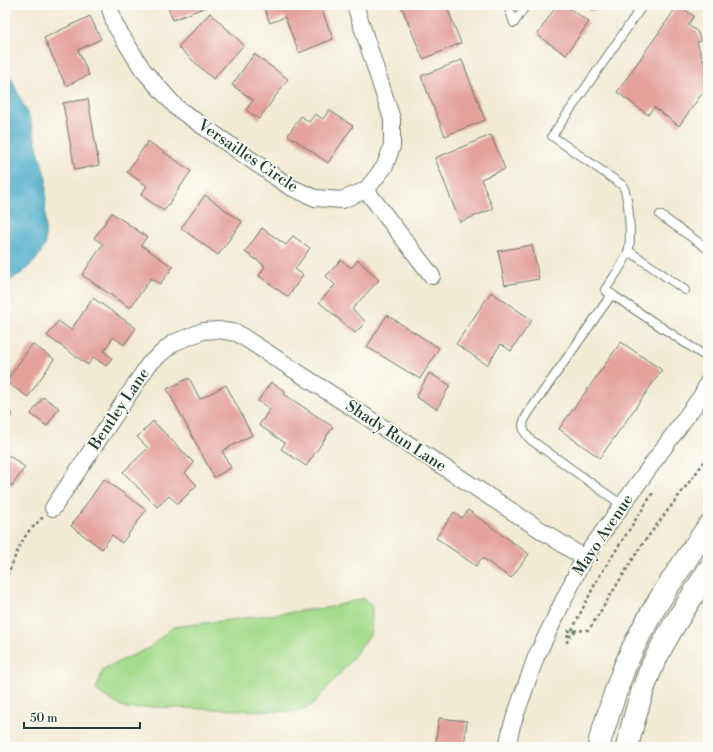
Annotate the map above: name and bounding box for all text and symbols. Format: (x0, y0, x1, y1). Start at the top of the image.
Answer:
street label: Versailles Circle (193, 114, 302, 197)
street label: Bentley Lane (84, 364, 154, 455)
street label: Shady Run Lane (342, 396, 450, 476)
street label: Mayo Avenue (568, 490, 638, 580)
scale bar (24, 704, 140, 730)
text: 50 m (30, 711, 58, 726)

